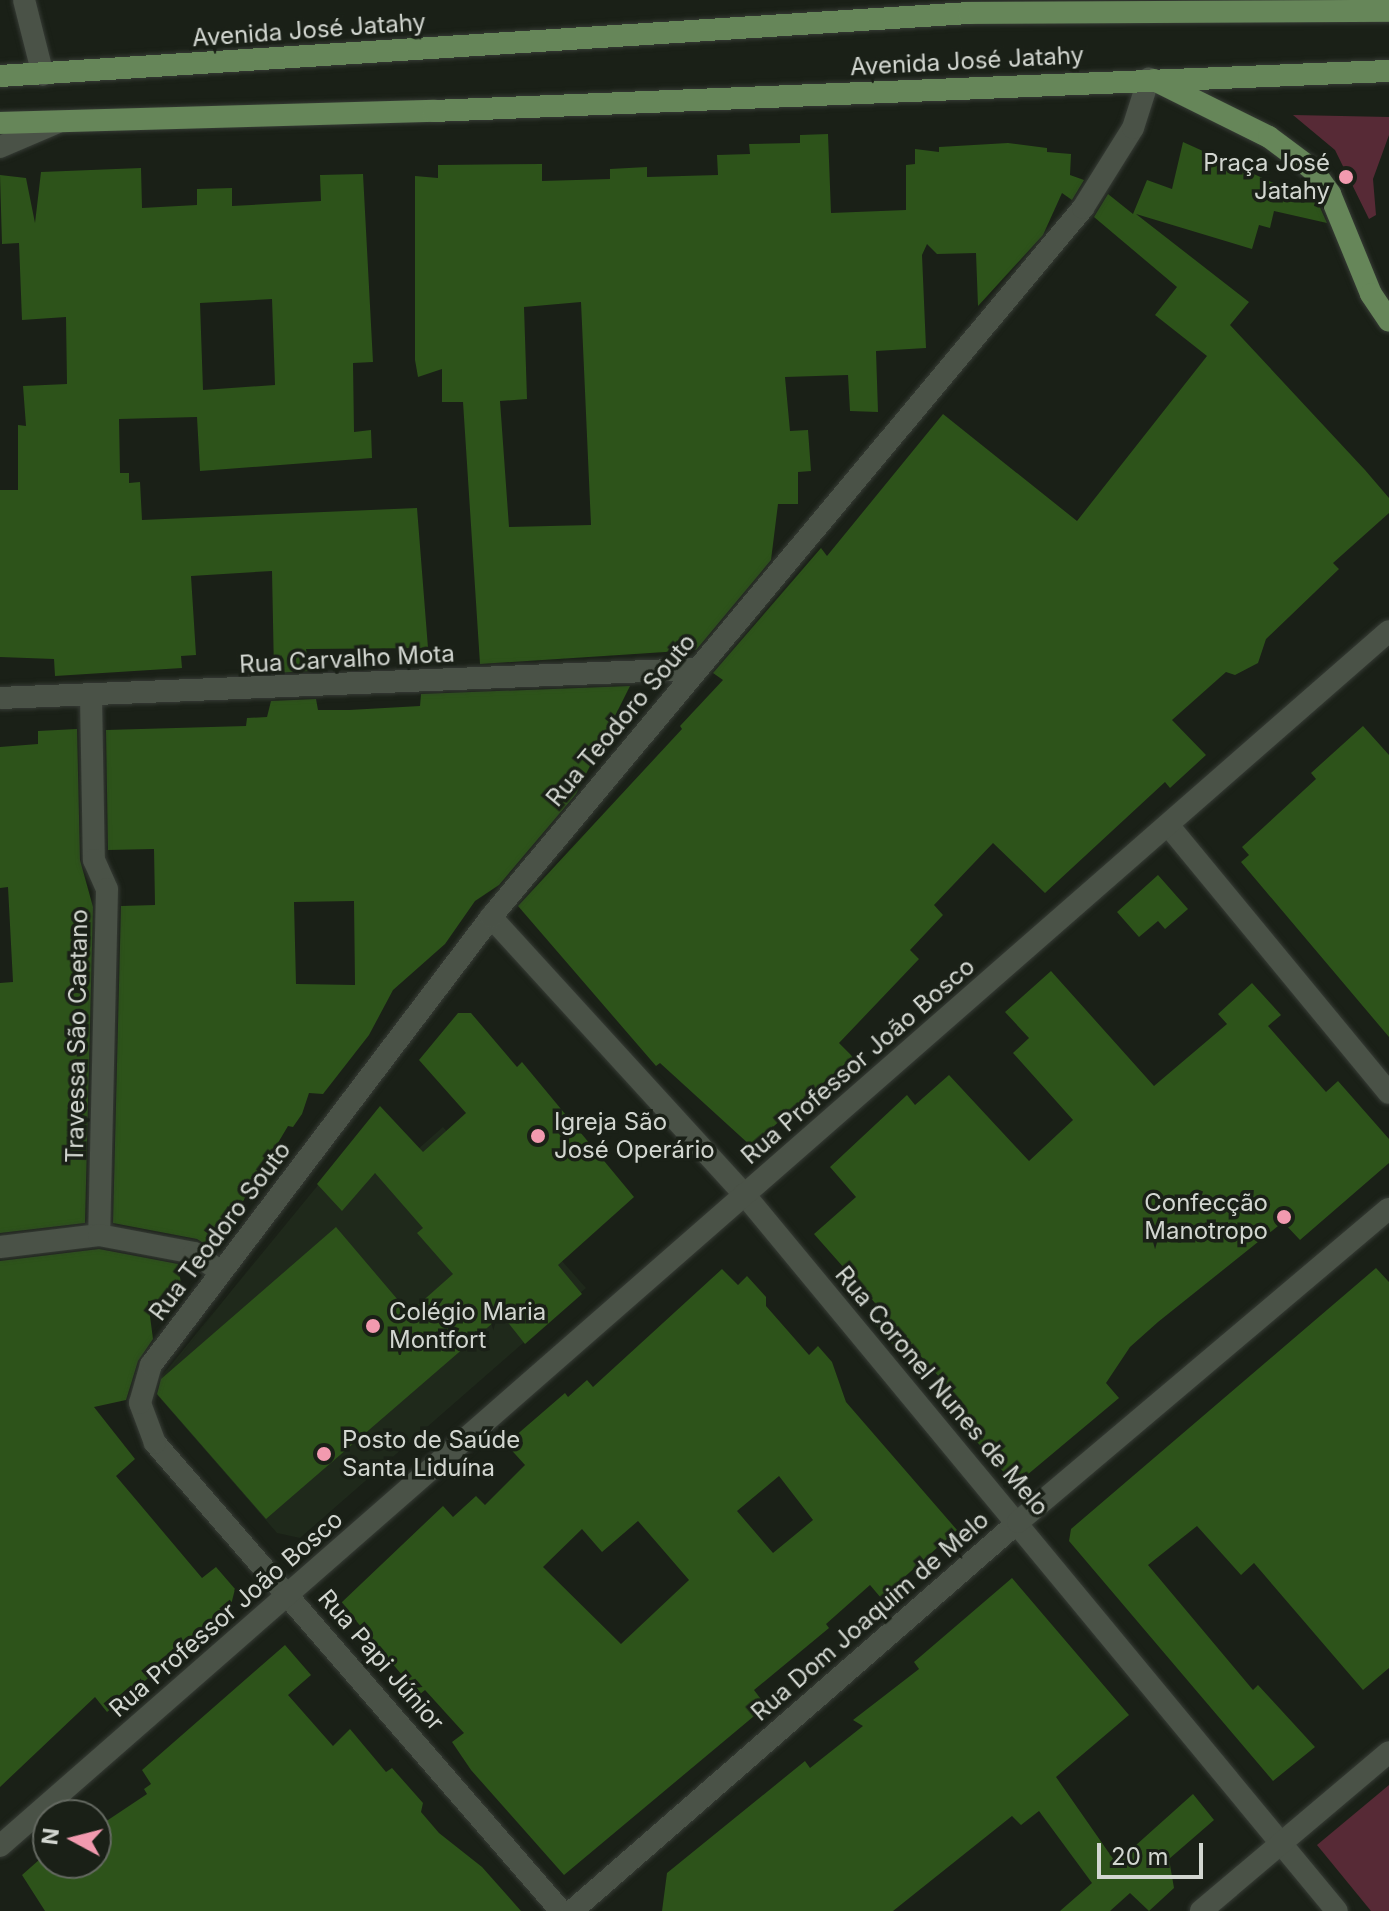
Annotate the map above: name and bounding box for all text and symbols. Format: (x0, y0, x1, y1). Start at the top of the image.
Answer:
street label: Avenida José Jatahy (191, 7, 427, 53)
street label: Avenida José Jatahy (849, 40, 1085, 82)
place label: Praça José Jatahy (1203, 149, 1330, 205)
marker: Praça José Jatahy (1337, 168, 1355, 186)
street label: Rua Teodoro Souto (540, 628, 702, 812)
street label: Rua Carvalho Mota (238, 639, 456, 679)
street label: Travessa São Caetano (60, 909, 94, 1163)
street label: Rua Professor João Bosco (735, 952, 981, 1170)
place label: Igreja São José Operário (554, 1108, 715, 1164)
marker: Igreja São José Operário (529, 1127, 547, 1145)
street label: Rua Teodoro Souto (143, 1136, 297, 1326)
place label: Confecção Manotropo (1144, 1189, 1268, 1245)
marker: Confecção Manotropo (1275, 1208, 1293, 1226)
street label: Rua Coronel Nunes de Melo (829, 1260, 1055, 1522)
place label: Colégio Maria Montfort (389, 1298, 546, 1354)
marker: Colégio Maria Montfort (364, 1317, 382, 1335)
place label: Posto de Saúde Santa Liduína (342, 1426, 520, 1482)
marker: Posto de Saúde Santa Liduína (313, 1443, 335, 1465)
street label: Rua Professor João Bosco (103, 1505, 349, 1723)
street label: Rua Dom Joaquim de Melo (745, 1505, 995, 1727)
street label: Rua Papi Júnior (312, 1584, 450, 1736)
north arrow (32, 1799, 112, 1879)
text: N (36, 1826, 64, 1846)
scale bar (1101, 1827, 1207, 1877)
text: 20 m (1111, 1842, 1169, 1871)

